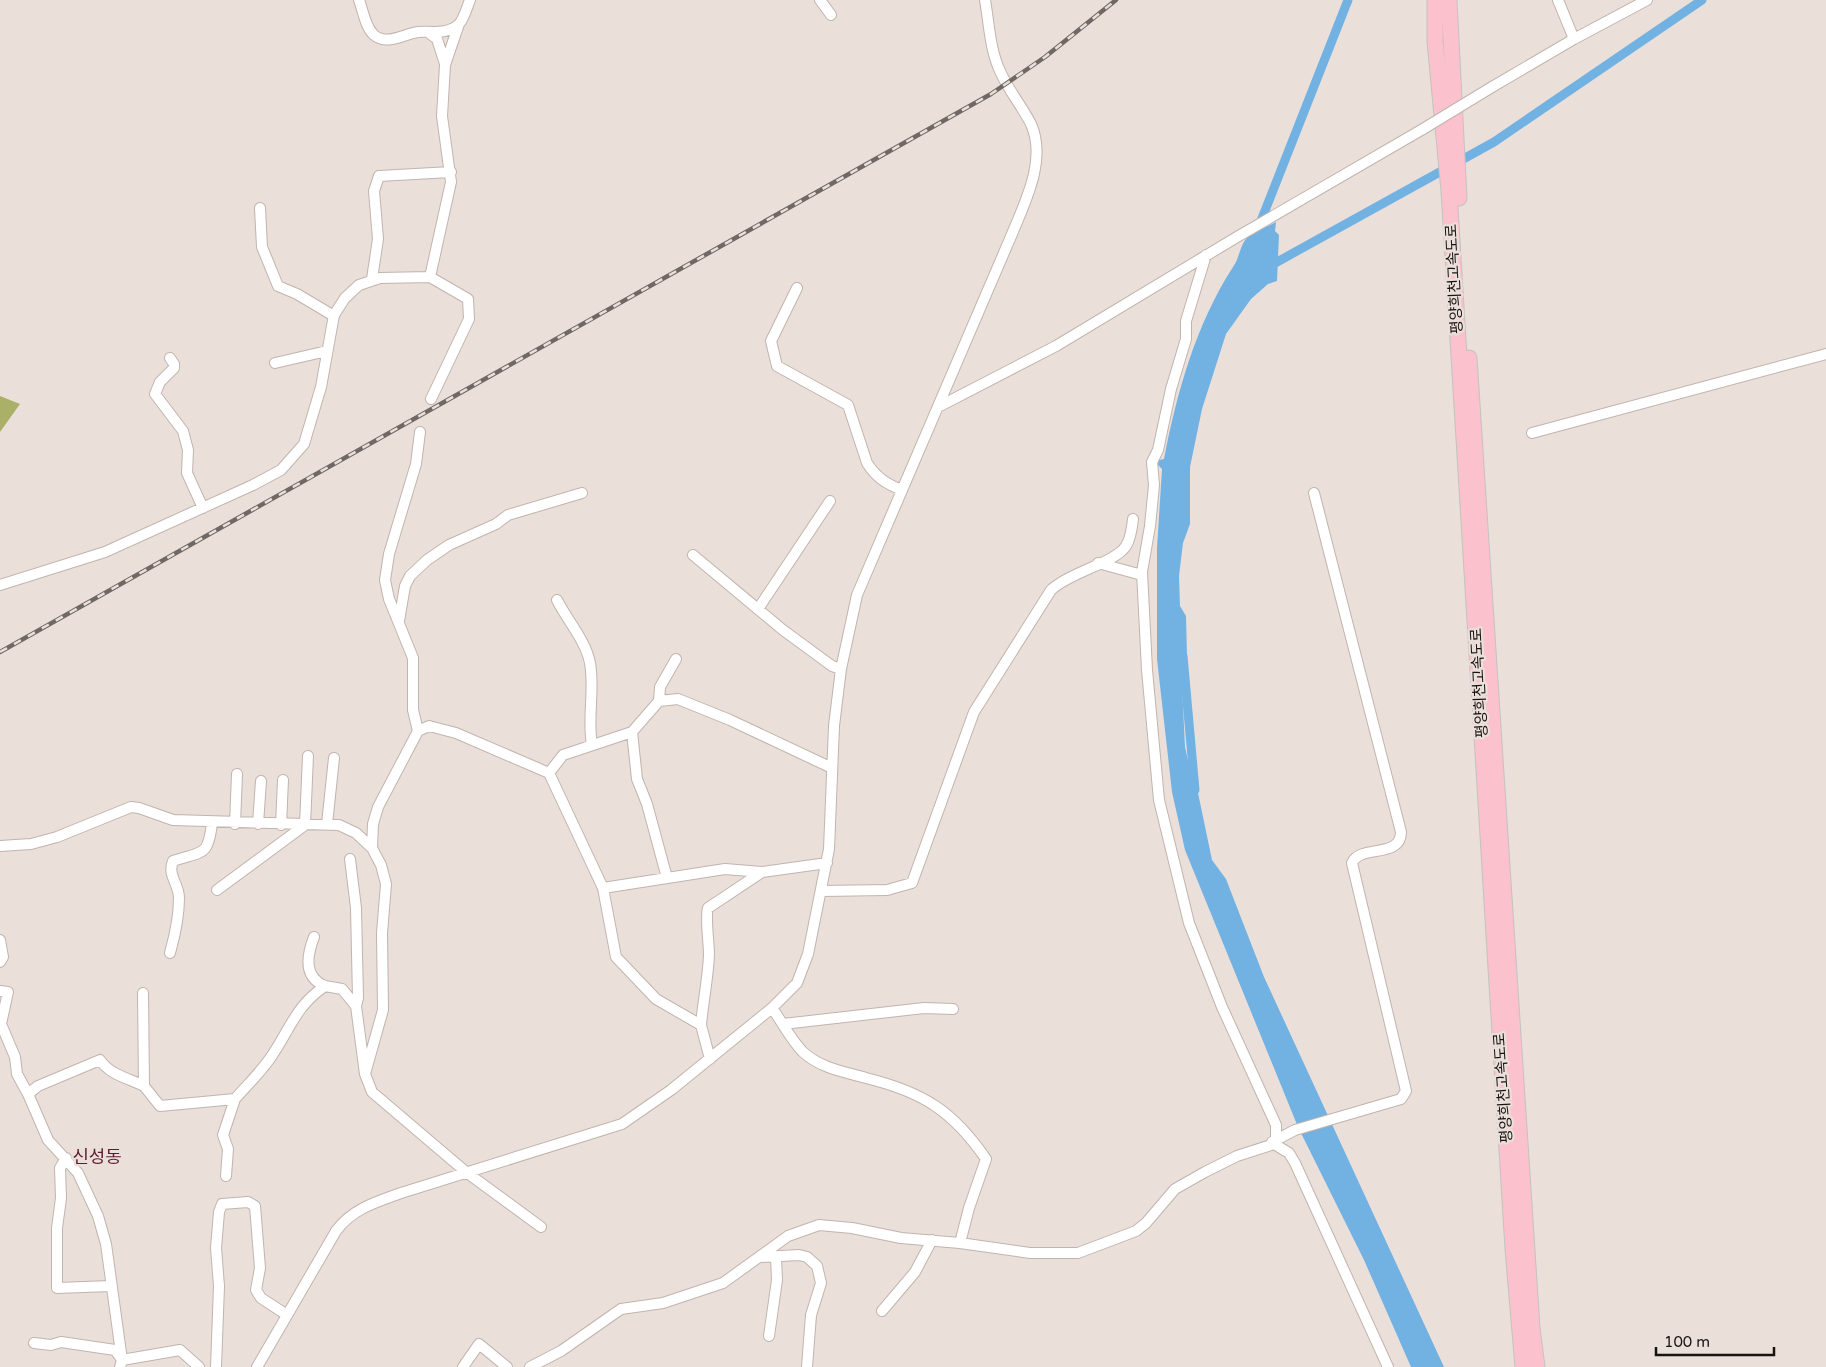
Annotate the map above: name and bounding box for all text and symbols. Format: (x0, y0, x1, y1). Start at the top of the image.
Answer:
street label: 평양희천고속도로 (1442, 223, 1466, 335)
street label: 평양희천고속도로 (1467, 627, 1491, 739)
street label: 평양희천고속도로 (1490, 1032, 1516, 1144)
district label: 신성동 (72, 1146, 122, 1168)
scale bar (1656, 1324, 1774, 1356)
text: 100 m (1664, 1333, 1710, 1351)

